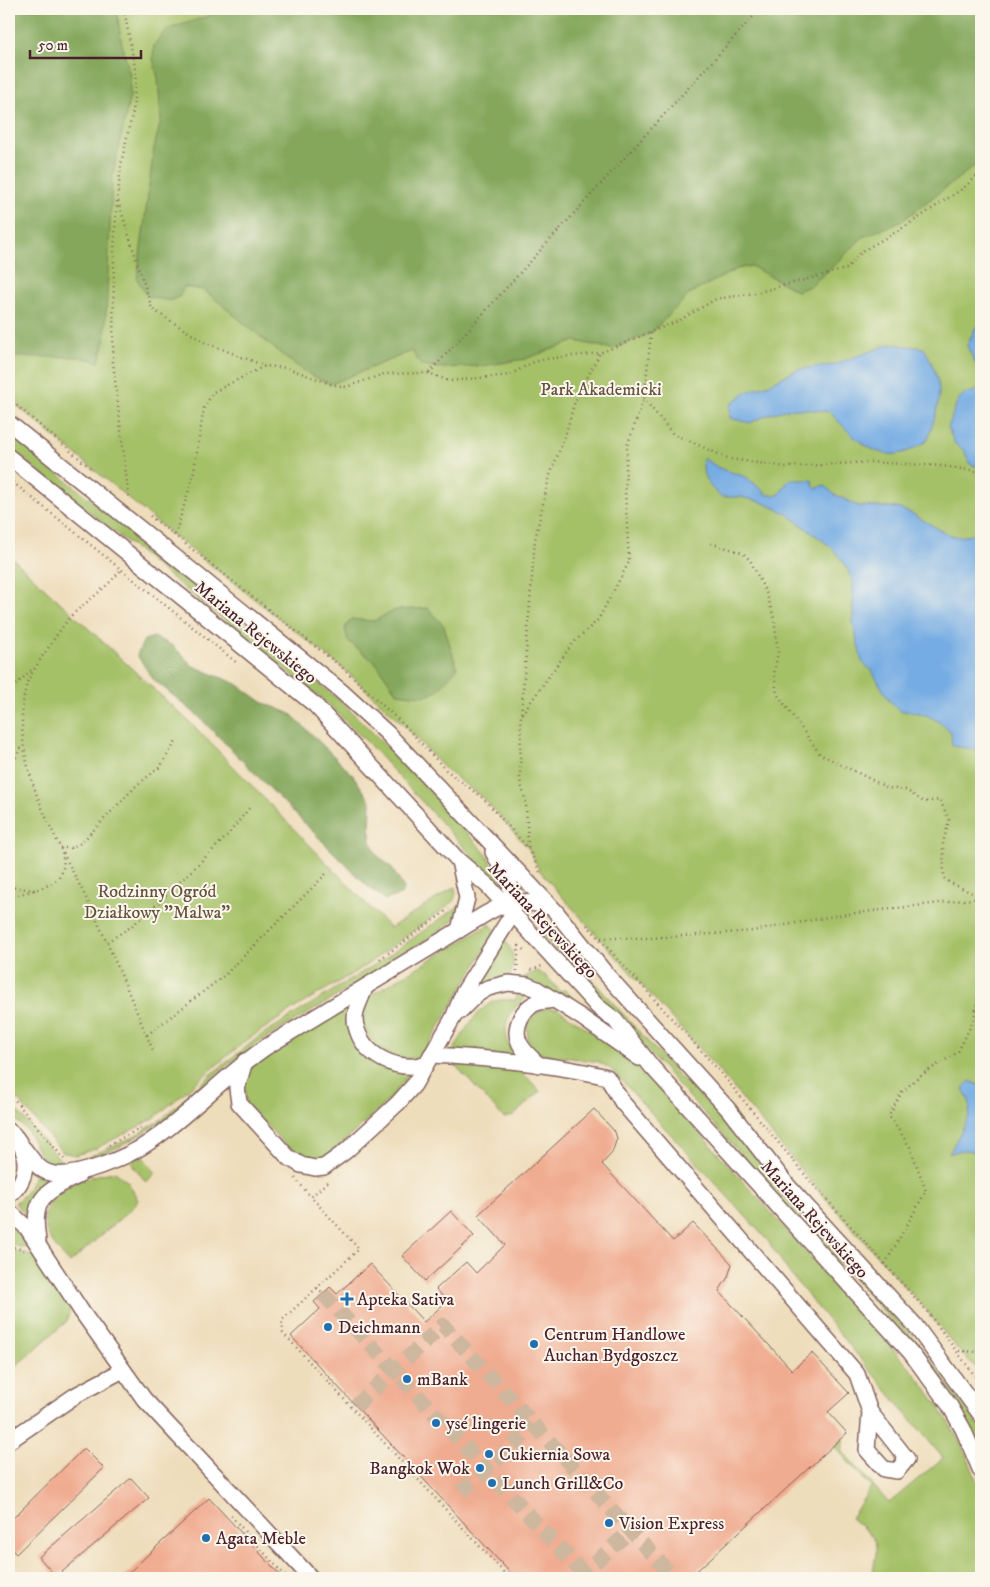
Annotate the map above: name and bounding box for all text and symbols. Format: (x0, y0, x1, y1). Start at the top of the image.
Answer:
scale bar (30, 28, 141, 60)
text: 50 m (38, 36, 68, 55)
park label: Park Akademicki (540, 379, 662, 401)
street label: Mariana Rejewskiego (190, 577, 321, 689)
street label: Mariana Rejewskiego (483, 858, 602, 984)
park label: Rodzinny Ogród Działkowy "Malwa" (84, 881, 230, 924)
street label: Mariana Rejewskiego (756, 1156, 873, 1283)
place label: Apteka Sativa (357, 1289, 455, 1311)
marker: Apteka Sativa (341, 1293, 353, 1305)
place label: Deichmann (338, 1317, 421, 1339)
marker: Deichmann (322, 1321, 334, 1333)
place label: Centrum Handlowe Auchan Bydgoszcz (544, 1324, 685, 1367)
marker: Centrum Handlowe Auchan Bydgoszcz (528, 1338, 540, 1350)
place label: mBank (417, 1369, 468, 1391)
marker: mBank (401, 1373, 413, 1385)
place label: ysé lingerie (446, 1413, 526, 1435)
marker: ysé lingerie (430, 1417, 442, 1429)
place label: Cukiernia Sowa (499, 1444, 611, 1466)
marker: Cukiernia Sowa (483, 1448, 495, 1460)
place label: Bangkok Wok (369, 1458, 470, 1480)
marker: Bangkok Wok (474, 1462, 486, 1474)
place label: Lunch Grill&Co (502, 1473, 624, 1495)
marker: Lunch Grill&Co (486, 1477, 498, 1489)
place label: Vision Express (618, 1513, 724, 1535)
marker: Vision Express (603, 1517, 615, 1529)
place label: Agata Meble (216, 1528, 306, 1550)
marker: Agata Meble (200, 1532, 212, 1544)

